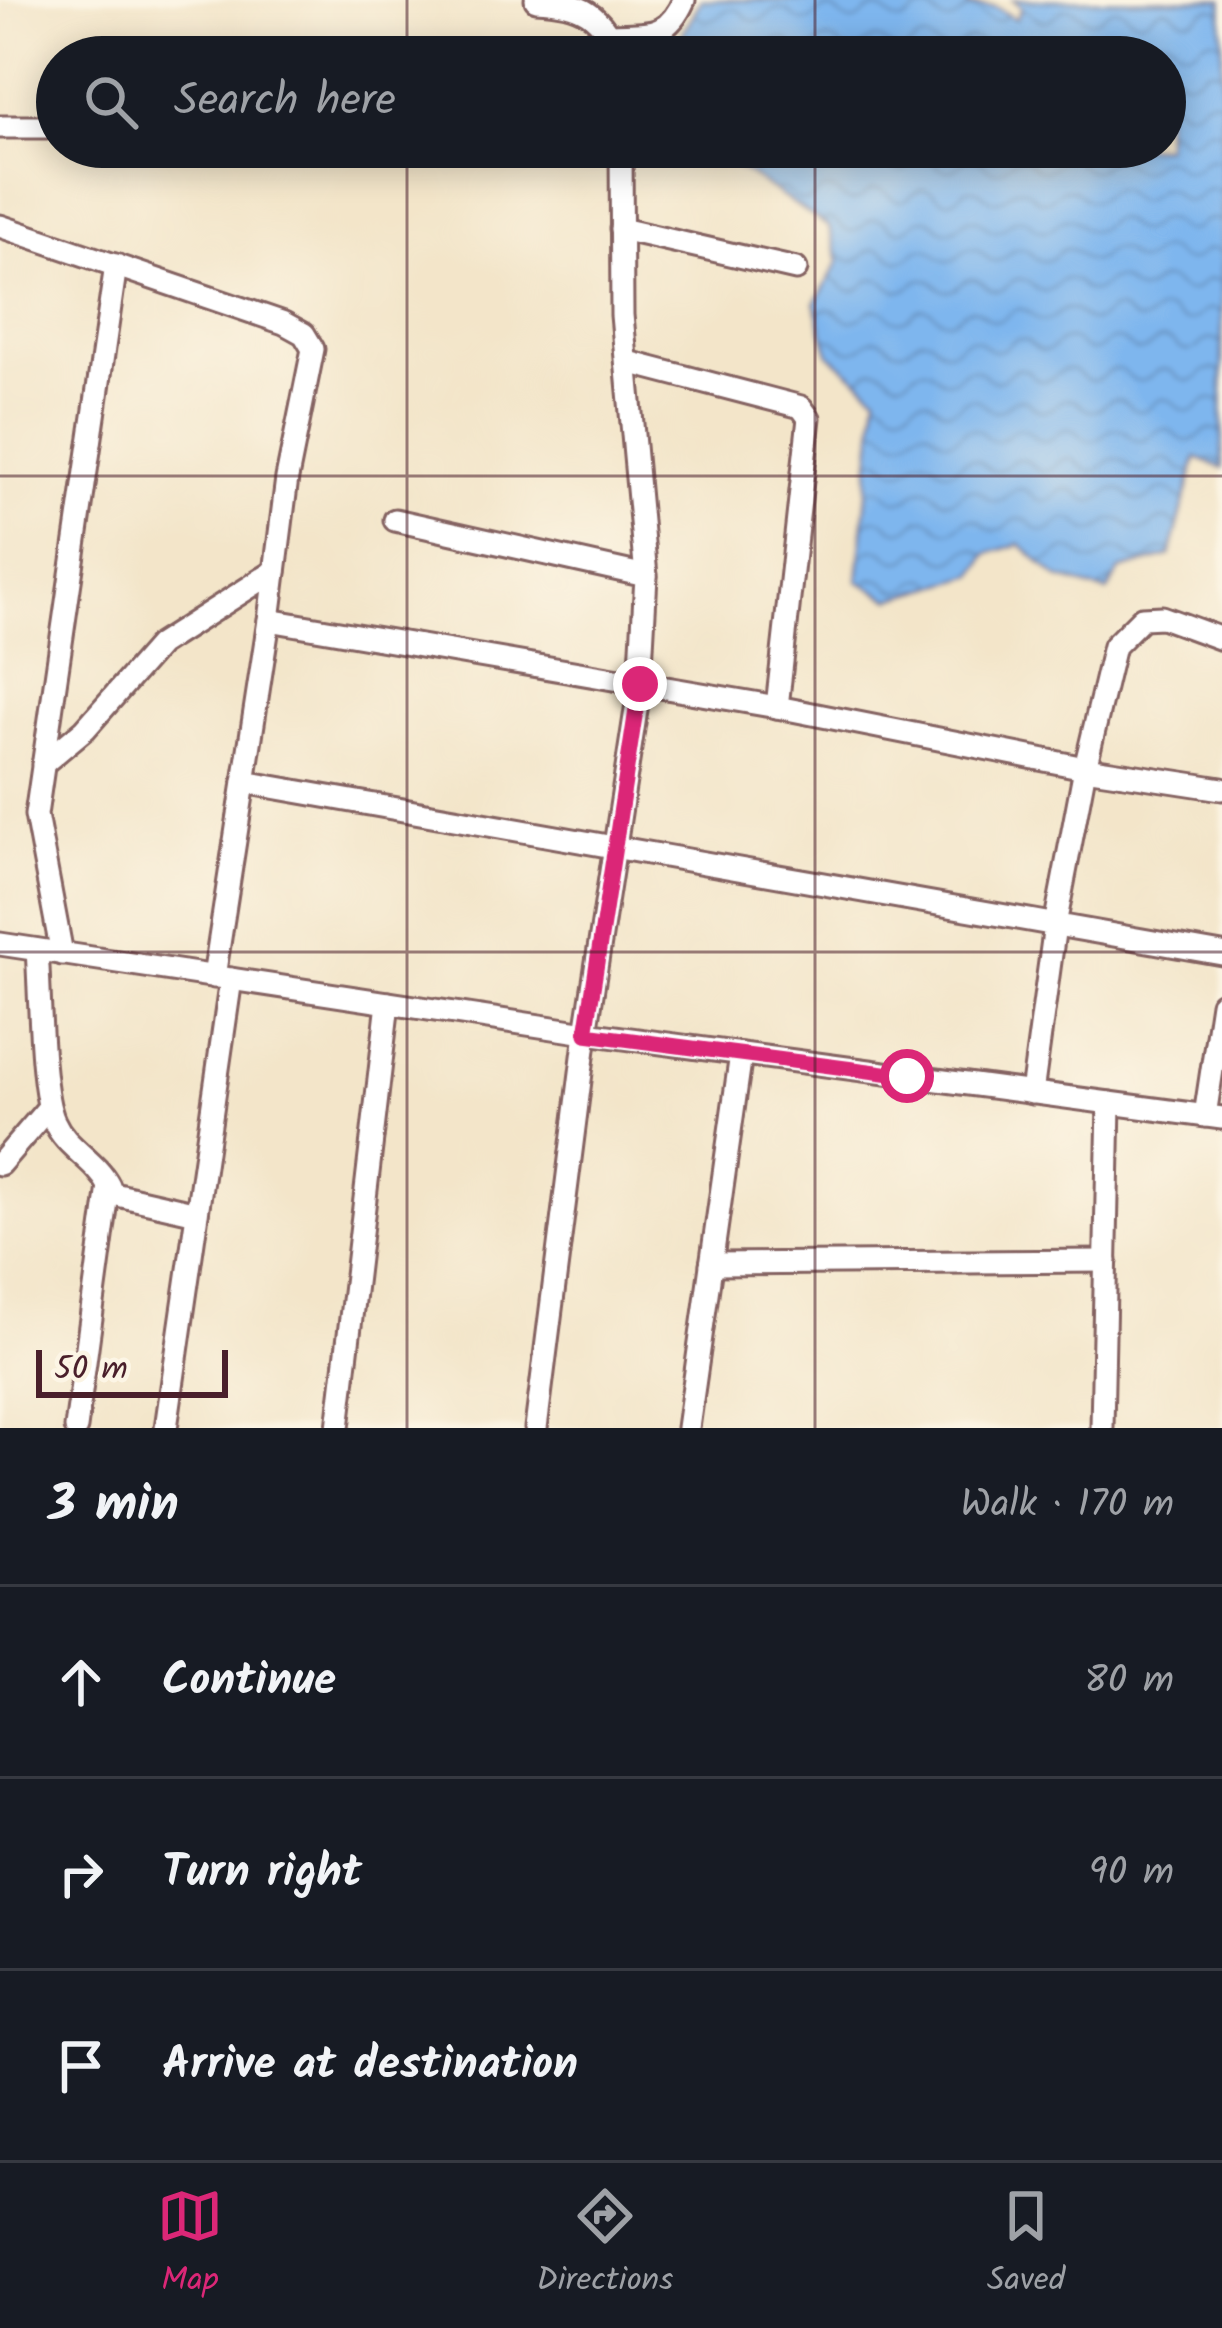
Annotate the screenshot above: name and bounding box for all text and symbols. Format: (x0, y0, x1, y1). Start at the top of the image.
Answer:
search box (36, 36, 1186, 168)
text: Search here (174, 66, 396, 138)
icon: search (78, 69, 144, 135)
route end (613, 657, 667, 711)
route start (880, 1049, 934, 1103)
scale bar (36, 1344, 228, 1397)
text: 50 m (54, 1344, 128, 1397)
text: 3 min (48, 1466, 179, 1547)
text: Walk · 170 m (960, 1475, 1174, 1537)
text: Continue (162, 1646, 336, 1718)
icon: ahead (48, 1649, 114, 1715)
text: 80 m (1084, 1651, 1174, 1713)
text: Turn right (162, 1838, 362, 1910)
icon: right (48, 1841, 114, 1907)
text: 90 m (1089, 1843, 1174, 1905)
text: Arrive at destination (162, 2030, 578, 2102)
icon: arrive (48, 2033, 114, 2099)
tab: Map (157, 2183, 223, 2308)
tab: Directions (536, 2183, 673, 2308)
tab: Saved (987, 2183, 1065, 2308)

